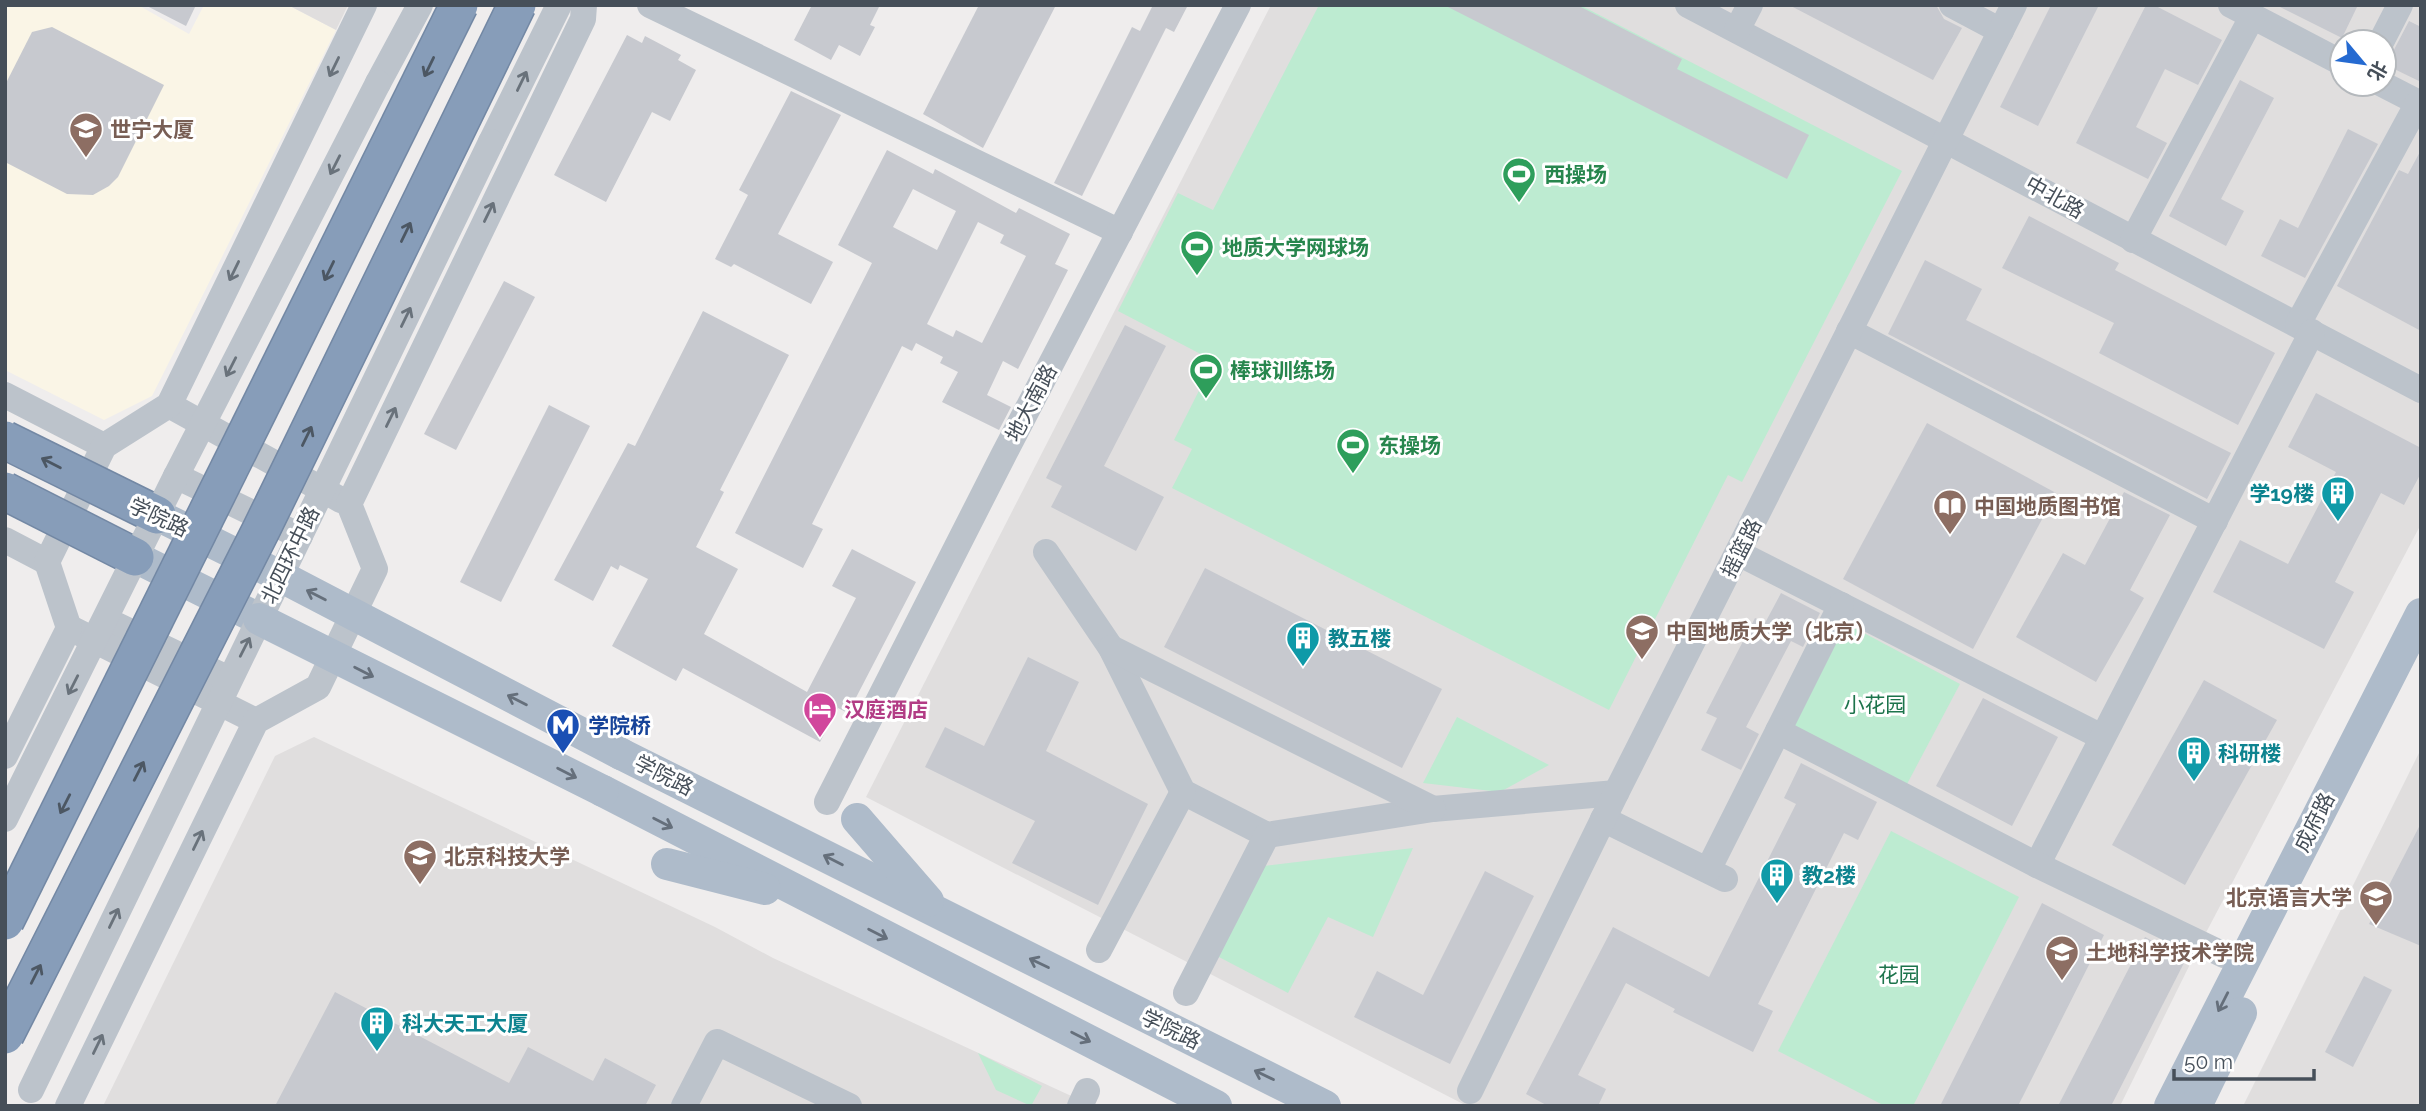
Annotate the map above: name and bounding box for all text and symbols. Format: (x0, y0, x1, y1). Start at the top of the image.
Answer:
north arrow (2328, 28, 2398, 98)
one-way arrow (327, 56, 340, 77)
one-way arrow (422, 56, 435, 77)
text: 北 (2364, 58, 2392, 85)
one-way arrow (515, 71, 529, 92)
school or university icon: 世宁大厦 (67, 110, 105, 159)
place label: 世宁大厦 (110, 117, 194, 142)
one-way arrow (328, 154, 342, 175)
sports icon: 西操场 (1500, 155, 1538, 204)
place label: 西操场 (1544, 162, 1607, 187)
street label: 中北路 (2021, 171, 2089, 223)
one-way arrow (484, 202, 497, 223)
one-way arrow (400, 222, 414, 243)
sports icon: 地质大学网球场 (1178, 228, 1216, 277)
place label: 地质大学网球场 (1222, 235, 1369, 260)
one-way arrow (227, 260, 241, 281)
one-way arrow (322, 260, 335, 281)
one-way arrow (400, 307, 414, 328)
sports icon: 棒球训练场 (1187, 351, 1225, 400)
one-way arrow (224, 356, 238, 377)
place label: 棒球训练场 (1230, 358, 1335, 383)
street label: 地大南路 (1000, 360, 1062, 446)
one-way arrow (384, 407, 398, 428)
one-way arrow (300, 426, 314, 447)
sports icon: 东操场 (1334, 426, 1372, 475)
place label: 东操场 (1378, 433, 1441, 458)
one-way arrow (41, 456, 62, 470)
building icon: 学19楼 (2319, 474, 2357, 523)
place label: 学19楼 (2249, 481, 2314, 506)
library icon: 中国地质图书馆 (1931, 487, 1969, 536)
street label: 学院路 (125, 492, 193, 542)
place label: 中国地质图书馆 (1974, 494, 2121, 519)
street label: 北四环中路 (256, 502, 324, 608)
street label: 摇篮路 (1716, 514, 1766, 582)
one-way arrow (306, 587, 326, 601)
school or university icon: 中国地质大学（北京） (1623, 612, 1661, 661)
building icon: 教五楼 (1284, 619, 1322, 668)
place label: 中国地质大学（北京） (1666, 619, 1876, 644)
place label: 教五楼 (1328, 626, 1391, 651)
one-way arrow (239, 637, 252, 658)
one-way arrow (353, 665, 374, 679)
one-way arrow (65, 674, 79, 694)
hotel icon: 汉庭酒店 (801, 690, 839, 739)
one-way arrow (507, 692, 528, 706)
park label: 小花园 (1844, 692, 1907, 717)
place label: 汉庭酒店 (844, 697, 928, 722)
metro station icon: 学院桥 (544, 706, 582, 755)
place label: 学院桥 (588, 713, 651, 738)
building icon: 科研楼 (2175, 734, 2213, 783)
place label: 科研楼 (2218, 741, 2281, 766)
street label: 学院路 (630, 750, 698, 800)
one-way arrow (132, 761, 146, 782)
one-way arrow (557, 767, 577, 781)
street label: 成府路 (2289, 788, 2339, 856)
one-way arrow (57, 793, 71, 814)
one-way arrow (652, 816, 673, 830)
one-way arrow (192, 830, 205, 851)
school or university icon: 北京科技大学 (401, 837, 439, 886)
place label: 北京科技大学 (444, 844, 570, 869)
one-way arrow (823, 853, 844, 867)
building icon: 教2楼 (1758, 856, 1796, 905)
place label: 教2楼 (1802, 863, 1856, 888)
school or university icon: 北京语言大学 (2357, 878, 2395, 927)
place label: 北京语言大学 (2226, 885, 2352, 910)
one-way arrow (107, 908, 121, 929)
one-way arrow (868, 927, 888, 941)
school or university icon: 土地科学技术学院 (2043, 933, 2081, 982)
place label: 土地科学技术学院 (2086, 940, 2254, 965)
one-way arrow (1029, 956, 1050, 969)
park label: 花园 (1878, 962, 1920, 987)
one-way arrow (30, 964, 44, 985)
one-way arrow (2215, 991, 2229, 1012)
building icon: 科大天工大厦 (358, 1004, 396, 1053)
street label: 学院路 (1137, 1004, 1205, 1054)
place label: 科大天工大厦 (402, 1011, 528, 1036)
one-way arrow (1070, 1031, 1091, 1044)
one-way arrow (92, 1034, 106, 1055)
scale bar (2174, 1038, 2314, 1082)
text: 50 m (2184, 1049, 2233, 1074)
one-way arrow (1255, 1068, 1275, 1082)

